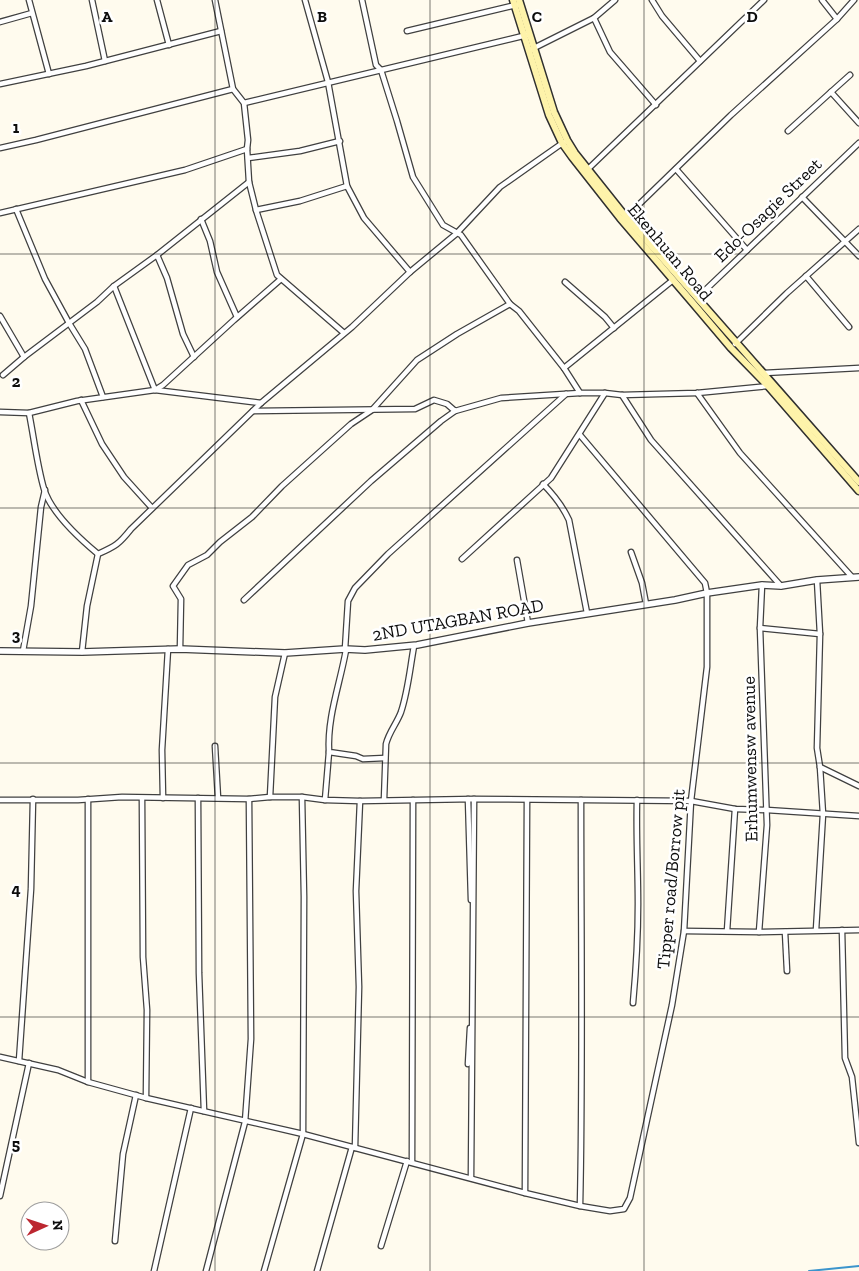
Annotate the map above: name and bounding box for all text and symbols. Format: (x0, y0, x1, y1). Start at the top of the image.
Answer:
text: A (102, 7, 113, 26)
text: B (317, 7, 327, 26)
text: C (532, 7, 542, 26)
text: D (746, 7, 758, 26)
text: 1 (13, 118, 20, 137)
street label: Edo-Osagie Street (710, 153, 826, 267)
street label: Ekenhuan Road (623, 199, 717, 305)
text: 2 (12, 372, 21, 391)
street label: 2ND UTAGBAN ROAD (371, 594, 545, 646)
text: 3 (12, 626, 21, 645)
street label: Erhumwensw avenue (738, 676, 762, 842)
street label: Tipper road/Borrow pit (652, 788, 690, 970)
text: 4 (11, 880, 21, 899)
text: 5 (12, 1135, 20, 1154)
north arrow (20, 1201, 70, 1251)
text: N (49, 1220, 66, 1231)

